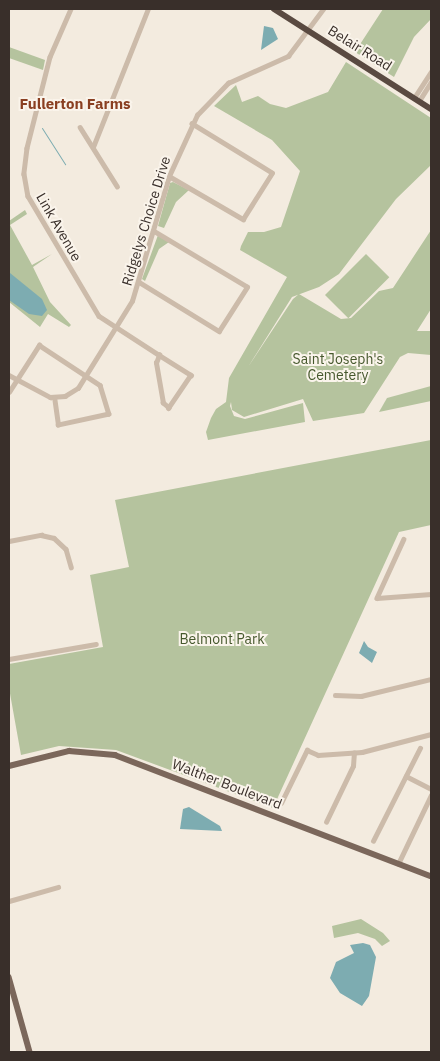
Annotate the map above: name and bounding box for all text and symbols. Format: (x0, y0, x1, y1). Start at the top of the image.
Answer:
street label: Belair Road (325, 22, 395, 74)
district label: Fullerton Farms (19, 95, 131, 113)
street label: Ridgelys Choice Drive (118, 154, 174, 288)
street label: Link Avenue (33, 190, 85, 264)
park label: Saint Joseph's Cemetery (293, 351, 383, 384)
park label: Belmont Park (179, 631, 265, 647)
street label: Walther Boulevard (170, 755, 284, 813)

